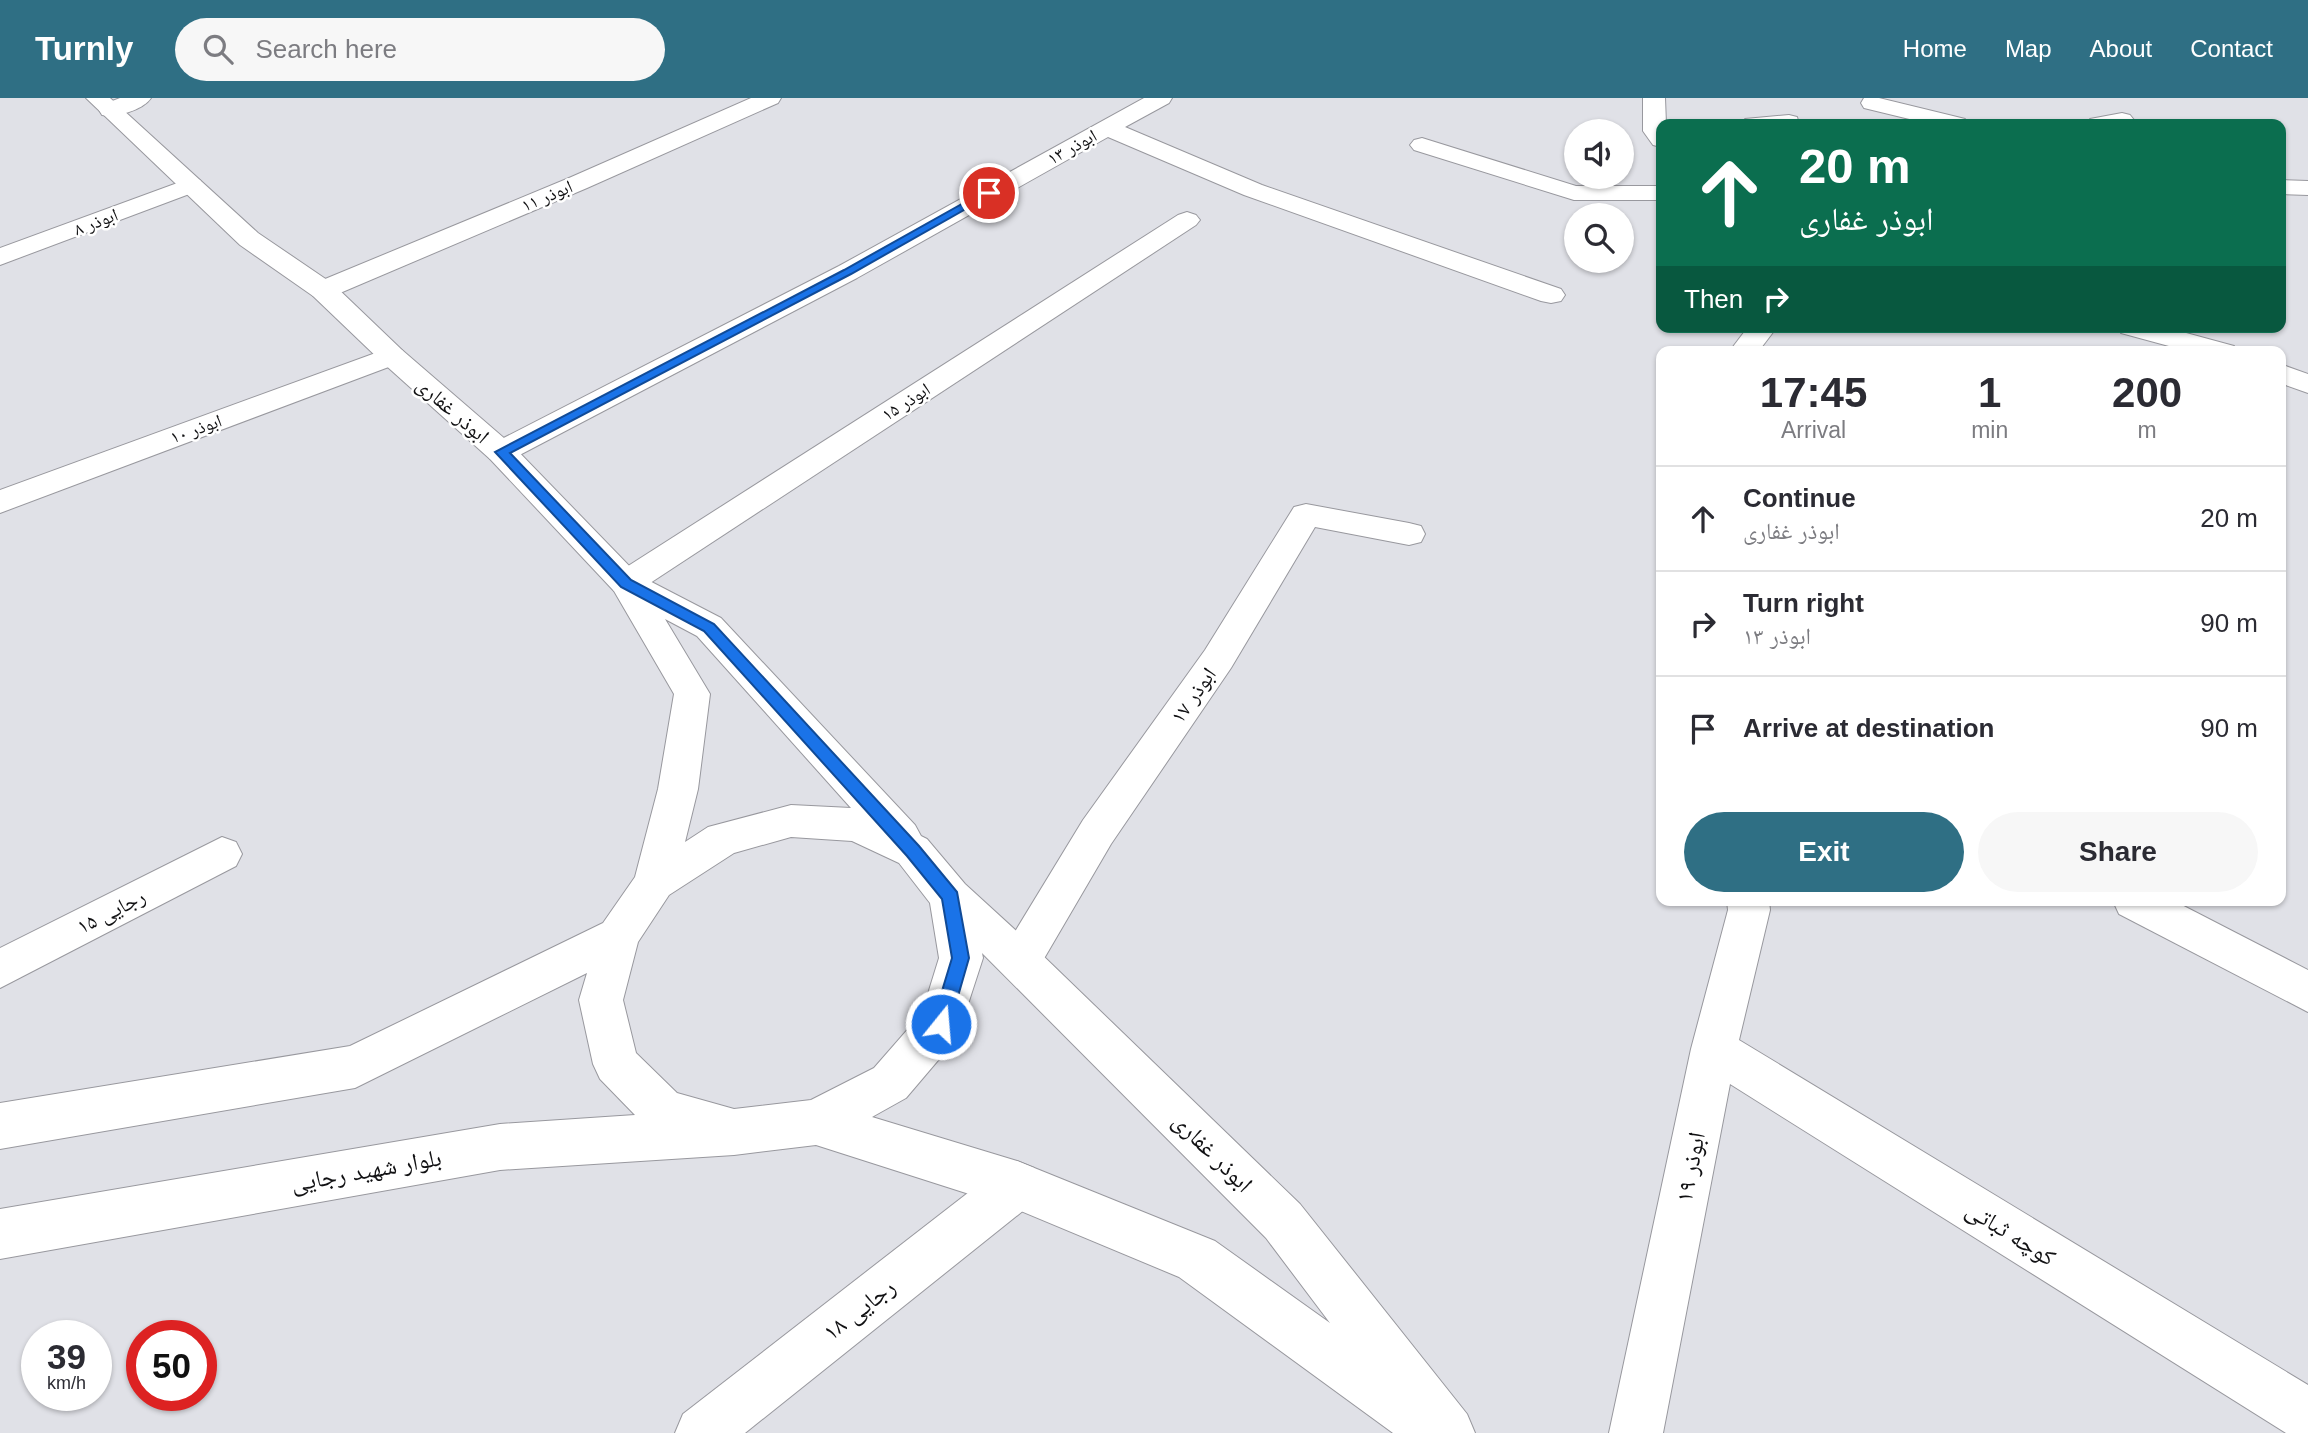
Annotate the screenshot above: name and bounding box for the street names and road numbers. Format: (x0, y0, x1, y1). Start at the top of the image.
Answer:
street label: ابوذر ۱۳ (1044, 125, 1100, 169)
street label: ابوذر ۱۱ (519, 176, 576, 216)
street label: ابوذر ۸ (71, 205, 121, 240)
street label: ابوذر غفاری (411, 372, 494, 448)
street label: ابوذر ۱۵ (878, 379, 934, 425)
street label: ابوذر ۱۰ (168, 410, 225, 448)
street label: ابوذر ۱۷ (1166, 663, 1221, 727)
street label: رجایی ۱۵ (73, 884, 150, 940)
street label: ابوذر غفاری (1167, 1107, 1258, 1198)
street label: ابوذر ۱۹ (1670, 1130, 1711, 1205)
street label: بلوار شهید رجایی (289, 1143, 444, 1198)
street label: کوچه ثباتی (1961, 1195, 2061, 1272)
street label: رجایی ۱۸ (818, 1273, 901, 1346)

